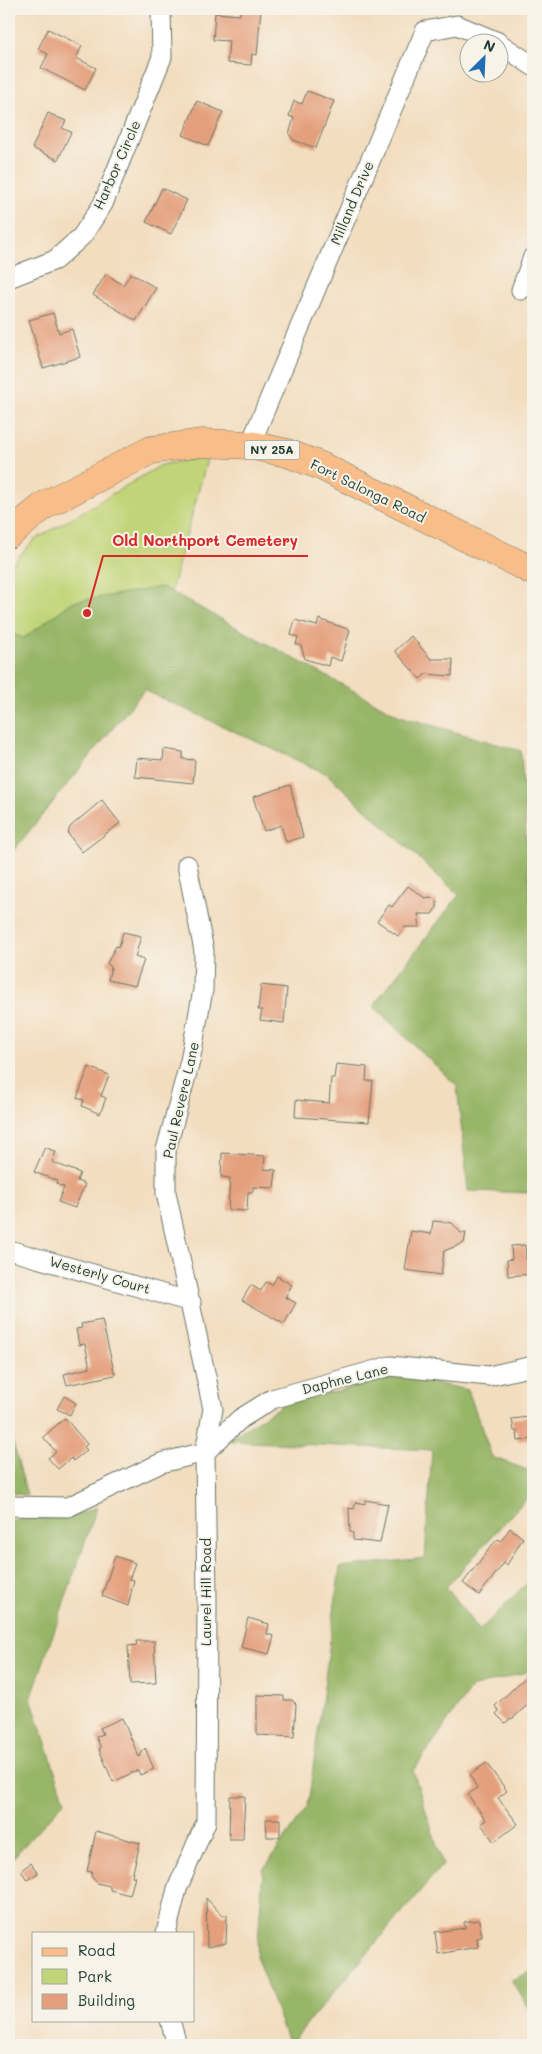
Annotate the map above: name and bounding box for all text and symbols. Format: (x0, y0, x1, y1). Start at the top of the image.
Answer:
north arrow (460, 32, 510, 82)
text: N (481, 35, 498, 57)
street label: Harbor Circle (88, 117, 145, 213)
street label: Milland Drive (325, 158, 378, 248)
road number: NY 25A (244, 440, 300, 460)
street label: Fort Salonga Road (307, 454, 429, 527)
callout: Old Northport Cemetery (103, 526, 308, 556)
text: Old Northport Cemetery (112, 530, 298, 550)
street label: Paul Revere Lane (158, 1040, 203, 1160)
street label: Westerly Court (48, 1251, 153, 1298)
street label: Daphne Lane (300, 1359, 390, 1398)
street label: Laurel Hill Road (196, 1538, 215, 1646)
legend (32, 1932, 195, 2022)
text: Road (78, 1940, 115, 1960)
text: Park (78, 1966, 112, 1986)
text: Building (78, 1990, 135, 2010)

